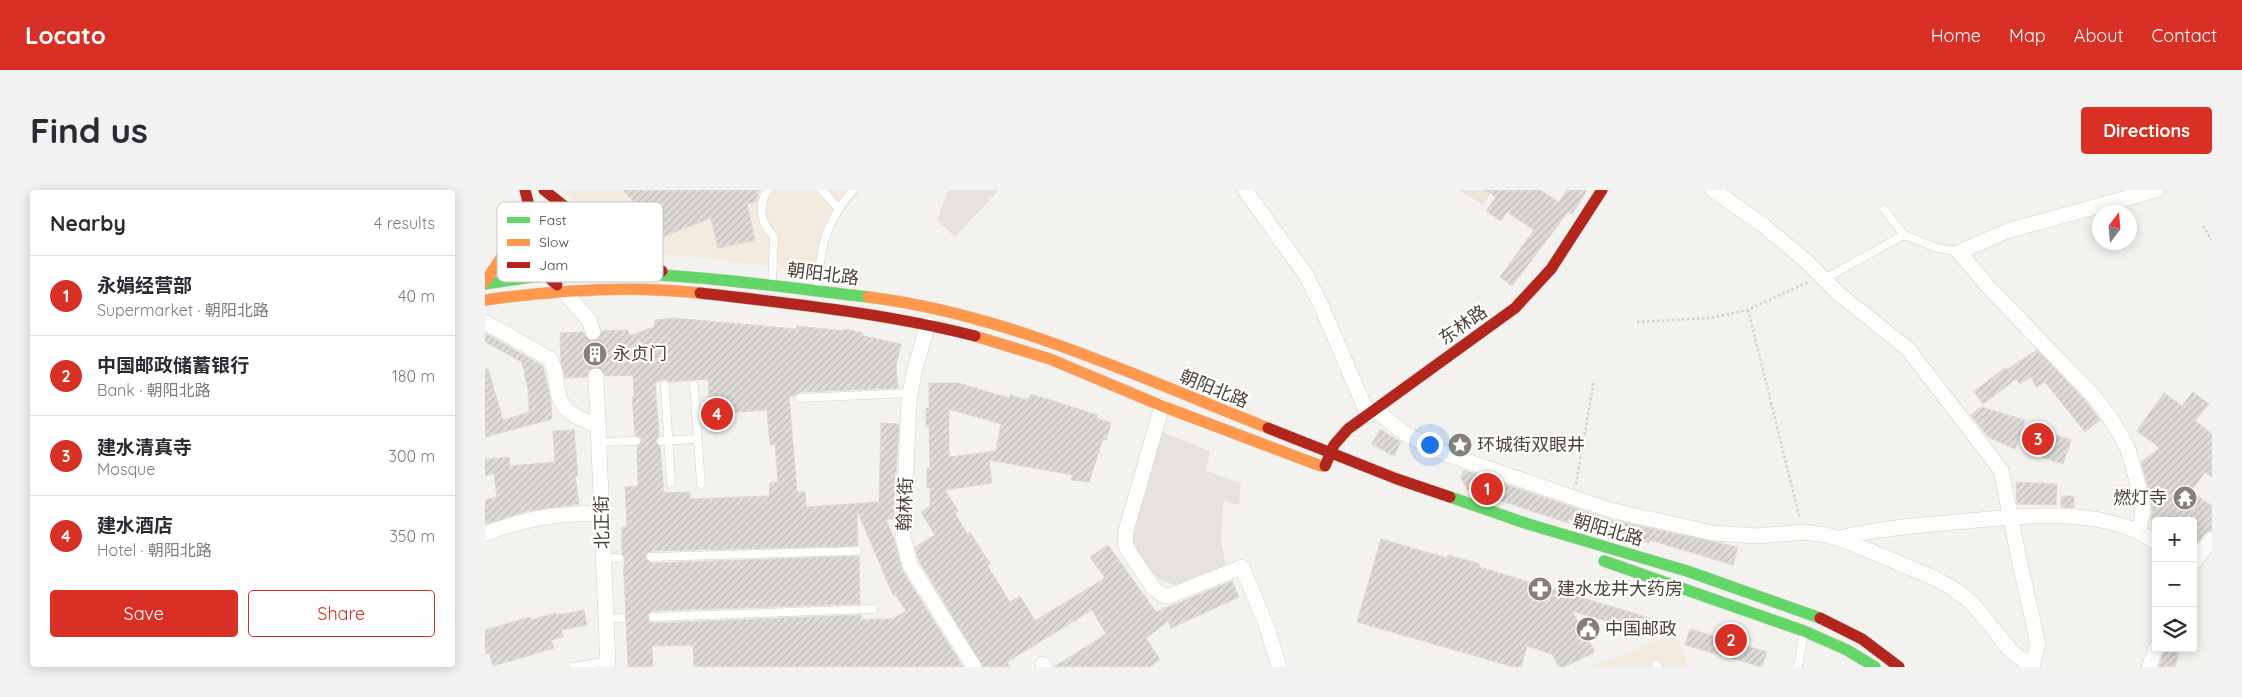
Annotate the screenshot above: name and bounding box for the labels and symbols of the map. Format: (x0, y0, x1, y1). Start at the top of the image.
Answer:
legend (497, 202, 663, 282)
north arrow (2092, 205, 2137, 250)
text: Fast (539, 211, 567, 229)
text: Slow (539, 233, 569, 251)
text: Jam (539, 256, 568, 274)
street label: 朝阳北路 (786, 258, 860, 289)
street label: 东林路 (1434, 300, 1491, 349)
building icon: 永贞门 (582, 341, 608, 367)
place label: 永贞门 (613, 342, 667, 365)
street label: 朝阳北路 (1177, 364, 1252, 413)
pin: 4 (701, 395, 733, 433)
pin: 3 (2022, 420, 2054, 458)
your location (1417, 432, 1443, 458)
place icon: 环城街双眼井 (1447, 432, 1473, 458)
place label: 环城街双眼井 (1477, 433, 1585, 456)
pin: 1 (1471, 470, 1503, 508)
street label: 翰林街 (892, 477, 917, 531)
temple icon: 燃灯寺 (2172, 485, 2198, 511)
place label: 燃灯寺 (2113, 486, 2167, 509)
street label: 北正街 (590, 495, 613, 549)
street label: 朝阳北路 (1570, 509, 1646, 550)
pharmacy icon: 建水龙井大药房 (1527, 576, 1553, 602)
place label: 建水龙井大药房 (1557, 577, 1683, 600)
public building icon: 中国邮政 (1575, 616, 1601, 642)
place label: 中国邮政 (1605, 617, 1677, 640)
pin: 2 (1715, 621, 1747, 659)

